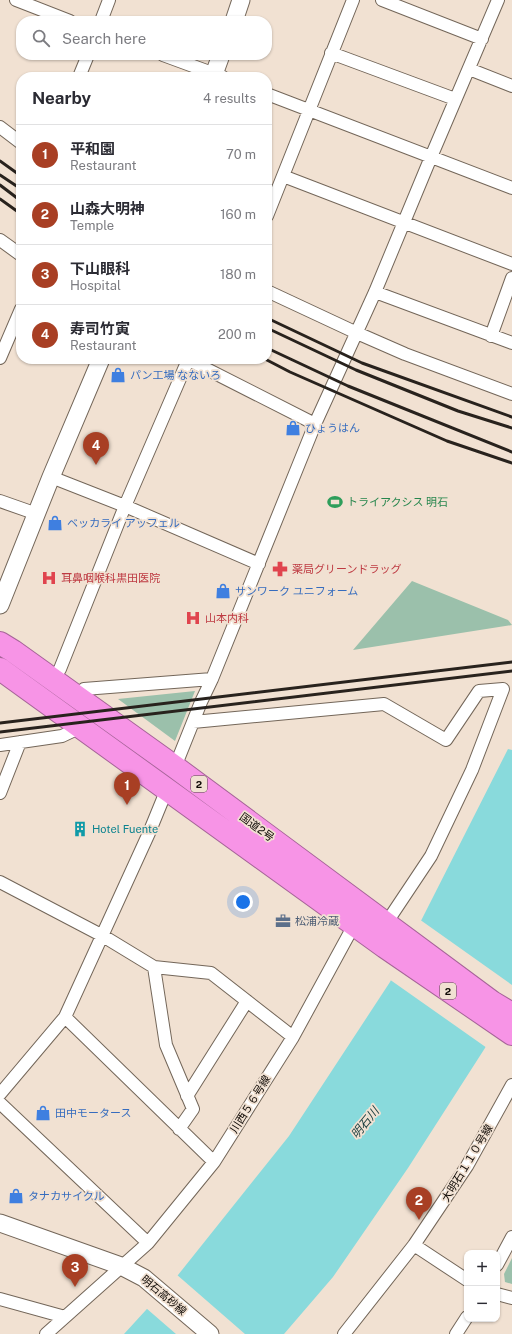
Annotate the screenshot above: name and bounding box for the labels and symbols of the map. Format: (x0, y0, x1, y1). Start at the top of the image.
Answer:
shop icon: パン工場 なないろ (109, 366, 127, 384)
place label: パン工場 なないろ (130, 369, 221, 381)
shop icon: ひょうはん (284, 419, 302, 437)
place label: ひょうはん (305, 422, 360, 434)
pin: 4 (83, 432, 109, 465)
sports icon: トライアクシス 明石 (326, 493, 344, 511)
place label: トライアクシス 明石 (347, 496, 448, 508)
shop icon: ベッカライ アッフェル (46, 514, 64, 532)
place label: ベッカライ アッフェル (67, 517, 180, 529)
pharmacy icon: 薬局グリーンドラッグ (271, 560, 289, 578)
place label: 薬局グリーンドラッグ (292, 563, 401, 575)
hospital icon: 耳鼻咽喉科黒田医院 (40, 569, 58, 587)
place label: 耳鼻咽喉科黒田医院 (61, 572, 160, 584)
shop icon: サンワーク ユニフォーム (214, 582, 232, 600)
place label: サンワーク ユニフォーム (235, 585, 358, 597)
hospital icon: 山本内科 (184, 609, 202, 627)
place label: 山本内科 (205, 612, 249, 624)
pin: 1 (114, 772, 140, 805)
road number: 2 (191, 776, 207, 792)
street label: 国道2号 (237, 811, 277, 843)
building icon: Hotel Fuente (71, 820, 89, 838)
place label: Hotel Fuente (92, 823, 158, 835)
your location (233, 892, 253, 912)
office icon: 松浦冷蔵 (274, 912, 292, 930)
place label: 松浦冷蔵 (295, 915, 339, 927)
road number: 2 (440, 983, 456, 999)
street label: 川西５６号線 (227, 1073, 273, 1135)
water label: 明石川 (348, 1103, 383, 1141)
shop icon: 田中モータース (34, 1104, 52, 1122)
place label: 田中モータース (55, 1107, 131, 1119)
street label: 大明石１１０号線 (439, 1122, 495, 1204)
shop icon: タナカサイクル (7, 1187, 25, 1205)
pin: 2 (406, 1187, 432, 1220)
place label: タナカサイクル (28, 1190, 104, 1202)
pin: 3 (62, 1254, 88, 1287)
street label: 明石高砂線 (139, 1273, 189, 1317)

